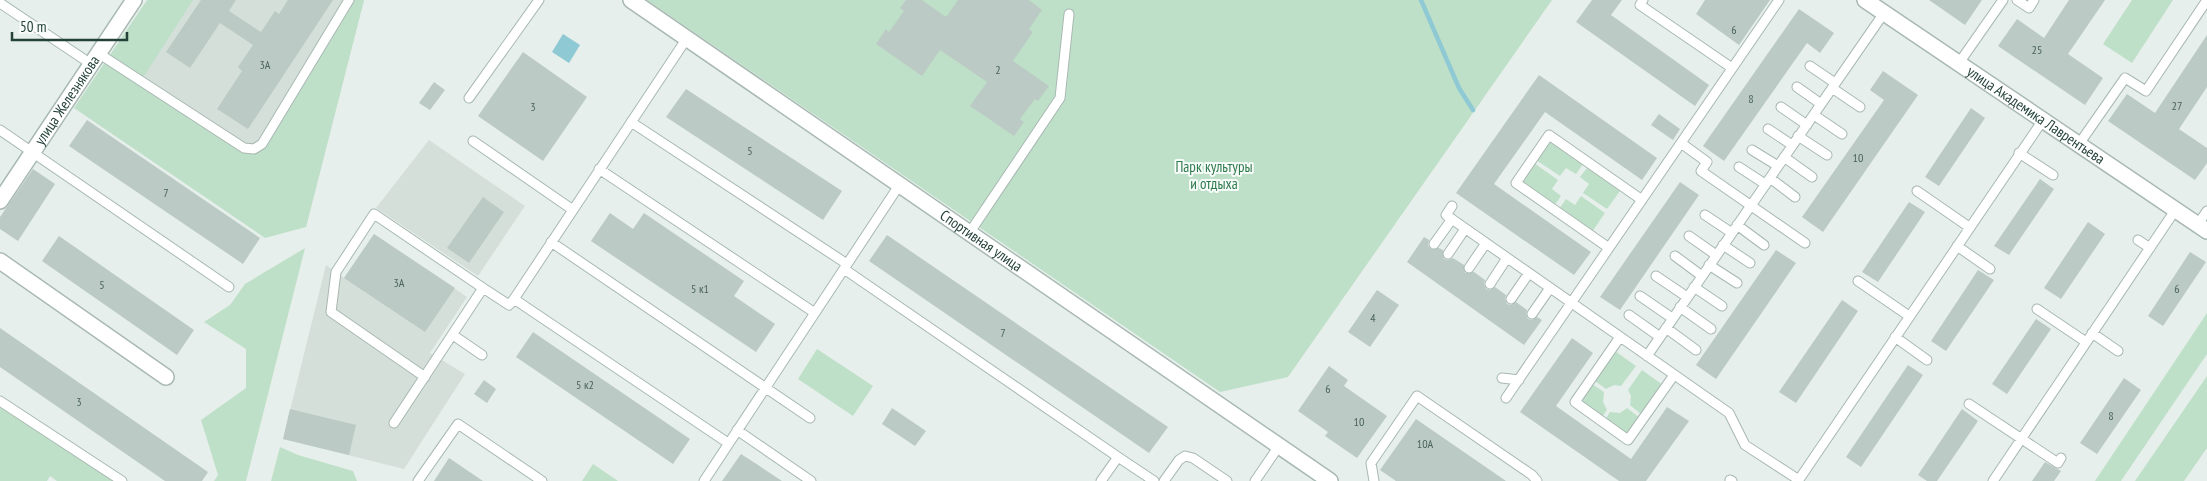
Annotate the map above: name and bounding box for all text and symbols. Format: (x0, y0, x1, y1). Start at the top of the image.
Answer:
scale bar (12, 10, 128, 42)
text: 50 m (20, 17, 46, 36)
house number: 6 (1731, 22, 1737, 37)
house number: 25 (2032, 42, 2042, 57)
street label: улица Железнякова (30, 52, 103, 148)
house number: 3А (259, 57, 271, 72)
house number: 2 (995, 62, 1001, 77)
street label: улица Академика Лаврентьева (1963, 62, 2109, 168)
house number: 8 (1748, 91, 1754, 106)
house number: 27 (2172, 98, 2182, 113)
house number: 3 (530, 99, 536, 114)
house number: 5 (747, 143, 753, 158)
house number: 10 (1853, 150, 1863, 165)
park label: Парк культуры и отдыха (1175, 157, 1253, 193)
house number: 7 (163, 185, 169, 200)
street label: Спортивная улица (937, 206, 1026, 276)
house number: 3А (393, 275, 405, 290)
house number: 5 (99, 277, 105, 292)
house number: 5 к1 (691, 281, 709, 296)
house number: 6 (2174, 281, 2180, 296)
house number: 4 (1370, 310, 1376, 325)
house number: 7 (1000, 325, 1006, 340)
house number: 5 к2 (576, 377, 594, 392)
house number: 6 (1325, 381, 1331, 396)
house number: 3 (76, 394, 82, 409)
house number: 8 (2108, 408, 2114, 423)
house number: 10 (1354, 414, 1364, 429)
house number: 10А (1417, 436, 1434, 451)

